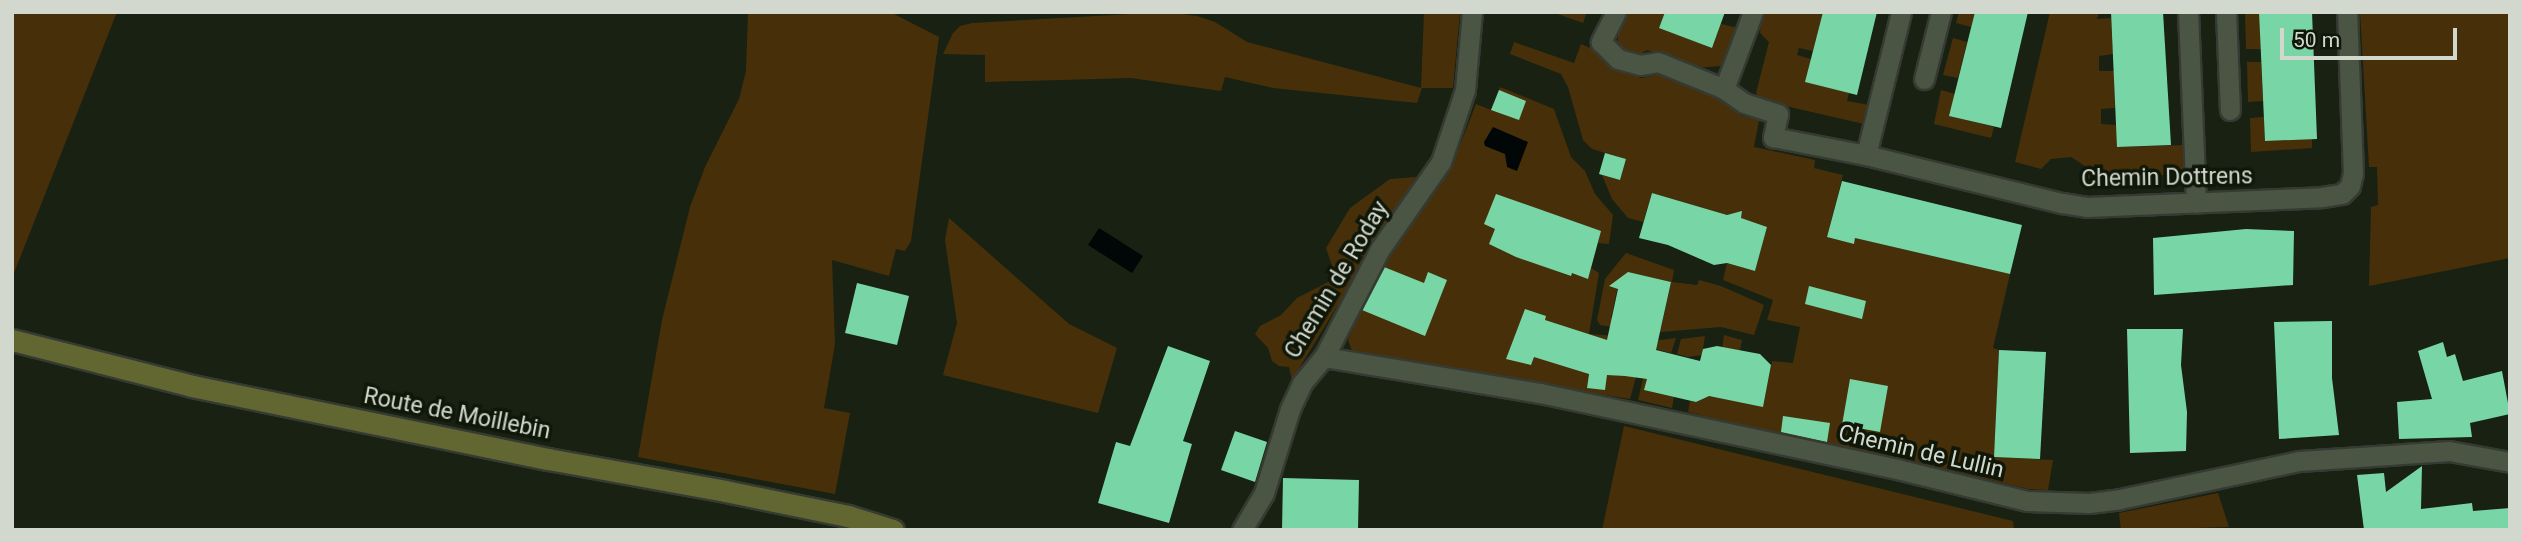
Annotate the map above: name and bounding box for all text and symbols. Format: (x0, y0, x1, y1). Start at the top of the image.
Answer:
scale bar (2284, 14, 2461, 58)
text: 50 m (2293, 28, 2340, 52)
street label: Chemin Dottrens (2081, 163, 2253, 193)
street label: Chemin de Roday (1279, 196, 1395, 364)
street label: Route de Moillebin (361, 382, 553, 446)
street label: Chemin de Lullin (1836, 420, 2006, 484)

